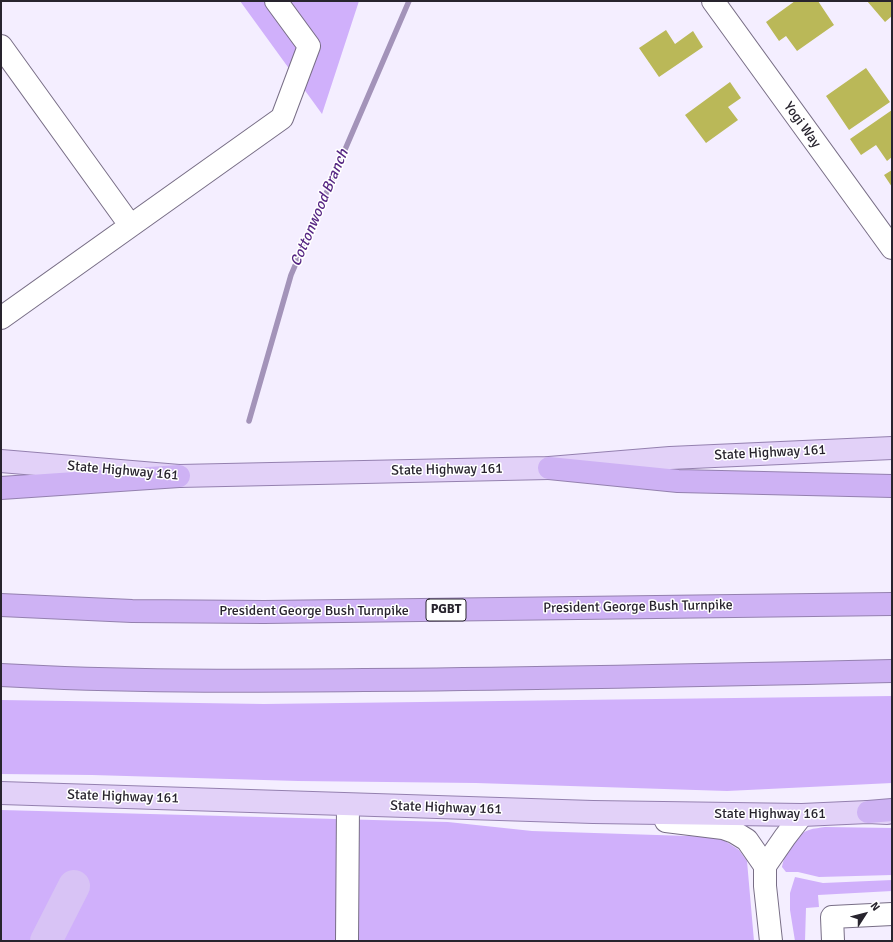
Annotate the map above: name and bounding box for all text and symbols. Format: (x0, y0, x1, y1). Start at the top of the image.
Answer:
street label: Yogi Way (780, 99, 824, 151)
water label: Cottonwood Branch (287, 147, 353, 269)
street label: State Highway 161 (714, 442, 826, 464)
street label: State Highway 161 (67, 458, 179, 484)
street label: State Highway 161 (391, 461, 503, 479)
street label: President George Bush Turnpike (543, 597, 733, 617)
road number: PGBT (426, 599, 466, 621)
street label: President George Bush Turnpike (219, 603, 409, 619)
street label: State Highway 161 (67, 787, 179, 807)
street label: State Highway 161 (390, 798, 502, 818)
street label: State Highway 161 (714, 806, 826, 822)
north arrow (845, 894, 885, 934)
text: N (868, 900, 883, 914)

